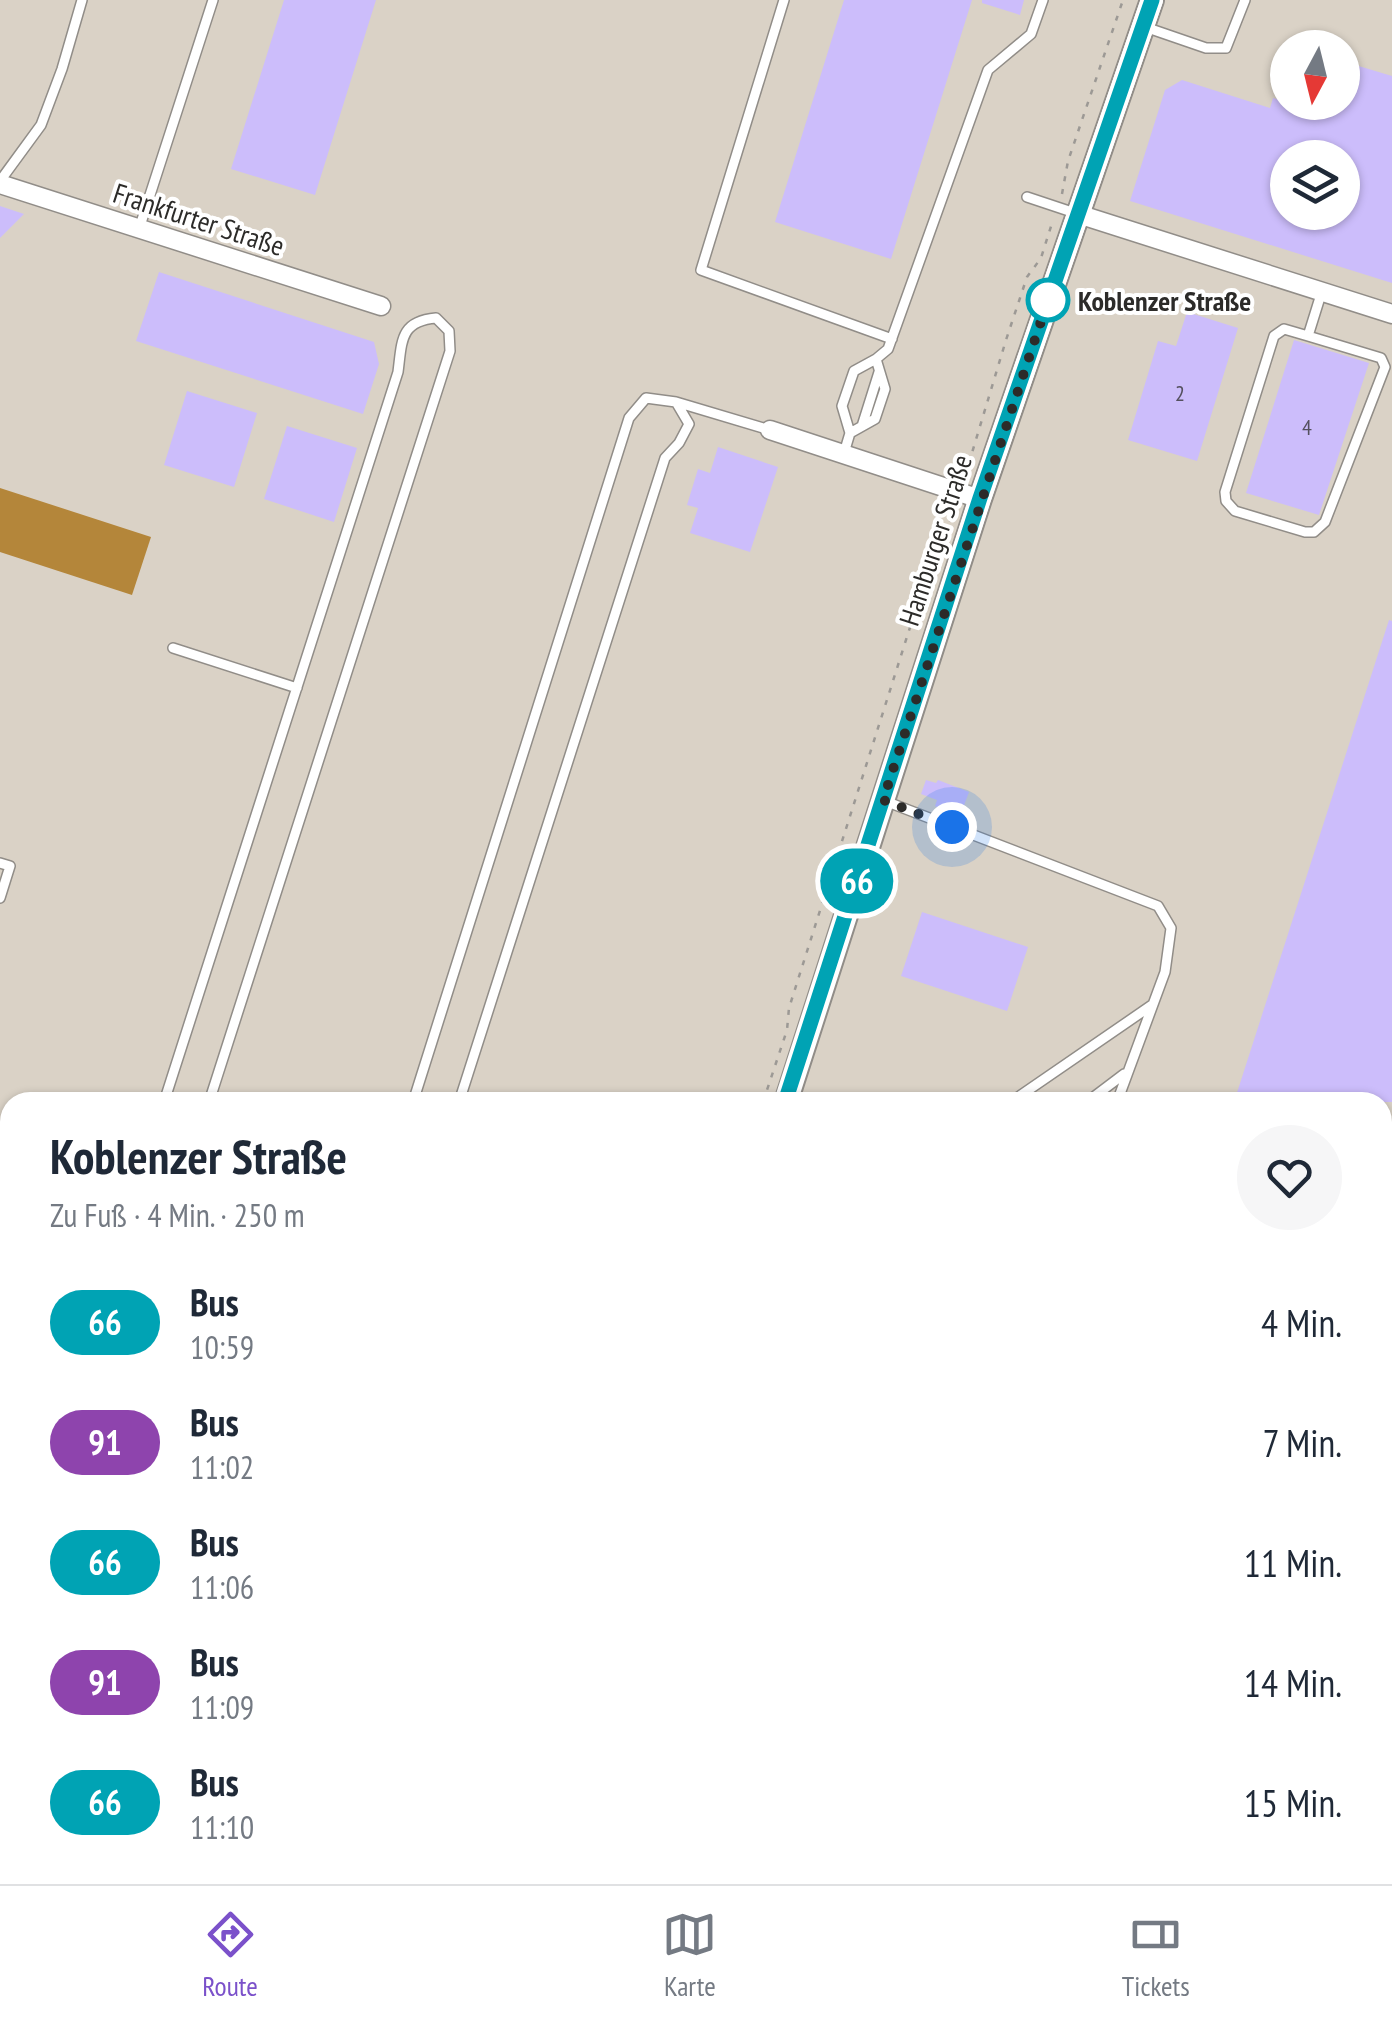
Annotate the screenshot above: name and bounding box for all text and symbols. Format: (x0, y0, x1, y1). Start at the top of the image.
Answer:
north arrow (1270, 30, 1360, 120)
map controls (1270, 30, 1360, 230)
button: layers (1270, 140, 1360, 230)
street label: Frankfurter Straße (109, 174, 289, 264)
marker: Koblenzer Straße (1027, 279, 1069, 321)
place label: Koblenzer Straße (1078, 282, 1251, 319)
house number: 2 (1175, 379, 1185, 407)
house number: 4 (1302, 413, 1312, 441)
street label: Hamburger Straße (890, 450, 980, 630)
your location (927, 802, 977, 852)
line badge: 66 (812, 848, 902, 914)
text: 66 (840, 858, 874, 904)
text: Koblenzer Straße (50, 1125, 347, 1187)
button: heart (1237, 1125, 1342, 1230)
text: Zu Fuß · 4 Min. · 250 m (50, 1194, 305, 1236)
text: Bus (190, 1277, 239, 1326)
text: 4 Min. (1261, 1298, 1342, 1347)
text: 66 (88, 1299, 122, 1345)
text: 10:59 (190, 1326, 254, 1368)
text: Bus (190, 1397, 239, 1446)
text: 7 Min. (1263, 1418, 1342, 1467)
text: 91 (88, 1419, 122, 1465)
text: 11:02 (190, 1446, 254, 1488)
text: Bus (190, 1517, 239, 1566)
text: 11 Min. (1244, 1538, 1342, 1587)
text: 66 (88, 1539, 122, 1585)
text: 11:06 (190, 1566, 254, 1608)
text: Bus (190, 1637, 239, 1686)
text: 14 Min. (1244, 1658, 1342, 1707)
text: 91 (88, 1659, 122, 1705)
text: 11:09 (190, 1686, 254, 1728)
text: Bus (190, 1757, 239, 1806)
text: 15 Min. (1244, 1778, 1342, 1827)
text: 66 (88, 1779, 122, 1825)
text: 11:10 (190, 1806, 254, 1848)
tab: Route (202, 1907, 258, 2004)
tab: Karte (662, 1907, 717, 2004)
tab: Tickets (1122, 1907, 1190, 2004)

